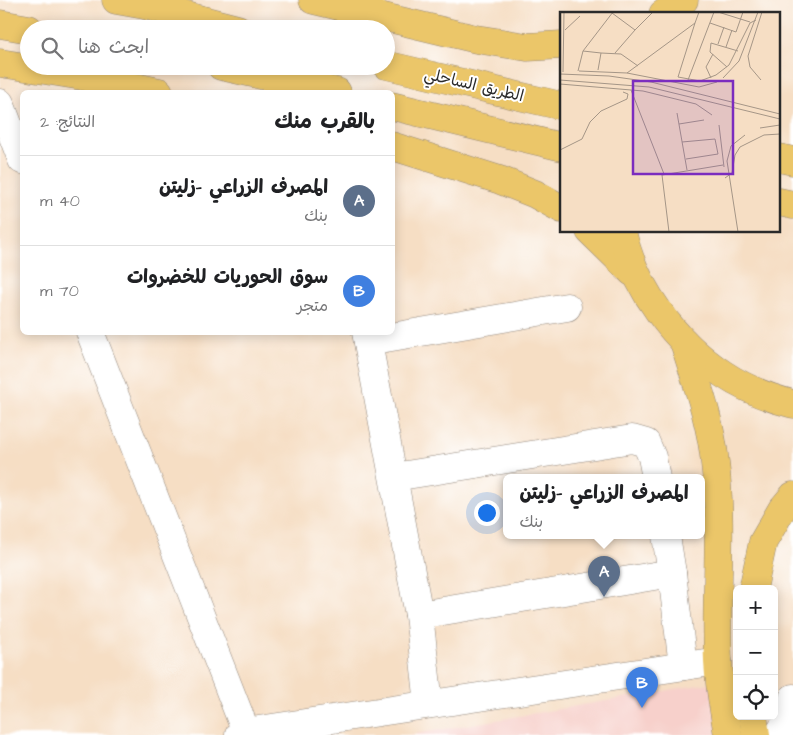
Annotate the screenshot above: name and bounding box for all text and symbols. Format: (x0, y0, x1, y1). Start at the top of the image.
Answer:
inset map (560, 12, 780, 232)
search box (20, 20, 395, 75)
icon: search (38, 34, 66, 62)
text: ابحث هنا (78, 34, 149, 61)
street label: الطريق الساحلي (421, 63, 526, 110)
text: بالقرب منك (274, 107, 375, 136)
text: النتائج: 2 (40, 111, 95, 133)
text: المصرف الزراعي -زليتن (159, 174, 328, 201)
text: 40 m (40, 190, 80, 212)
text: A (354, 190, 364, 212)
text: بنك (304, 205, 328, 227)
text: سوق الحوريات للخضروات (127, 264, 328, 291)
text: 70 m (40, 280, 79, 302)
text: B (353, 280, 365, 302)
text: متجر (297, 295, 328, 317)
popup (503, 474, 705, 539)
text: المصرف الزراعي -زليتن (519, 480, 689, 507)
your location (474, 500, 500, 526)
text: بنك (519, 511, 543, 533)
pin: A (588, 556, 620, 597)
map controls (733, 585, 778, 720)
button: + (733, 585, 778, 630)
button: − (733, 630, 778, 675)
pin: B (626, 667, 658, 708)
button: locate (733, 675, 778, 720)

